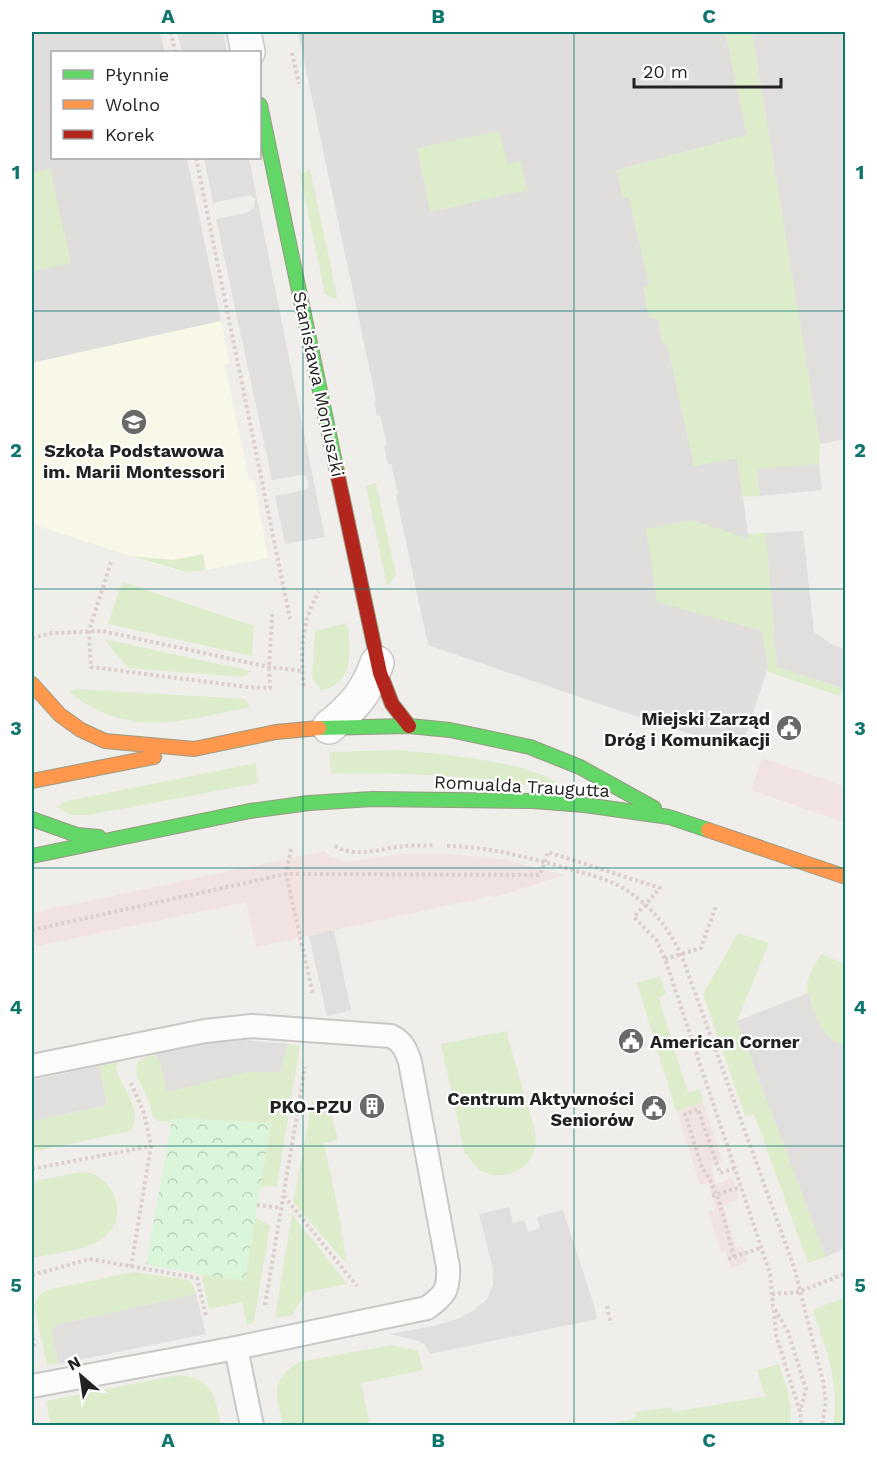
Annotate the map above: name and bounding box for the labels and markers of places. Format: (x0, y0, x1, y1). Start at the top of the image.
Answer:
school or university icon: Szkoła Podstawowa im. Marii Montessori (119, 407, 149, 437)
place label: Szkoła Podstawowa im. Marii Montessori (43, 440, 225, 482)
place label: Miejski Zarząd Dróg i Komunikacji (604, 708, 770, 750)
public building icon: Miejski Zarząd Dróg i Komunikacji (774, 713, 804, 743)
public building icon: American Corner (616, 1026, 646, 1056)
place label: American Corner (650, 1031, 800, 1052)
place label: Centrum Aktywności Seniorów (447, 1088, 635, 1130)
building icon: PKO-PZU (357, 1091, 387, 1121)
public building icon: Centrum Aktywności Seniorów (639, 1093, 669, 1123)
place label: PKO-PZU (270, 1096, 352, 1117)

